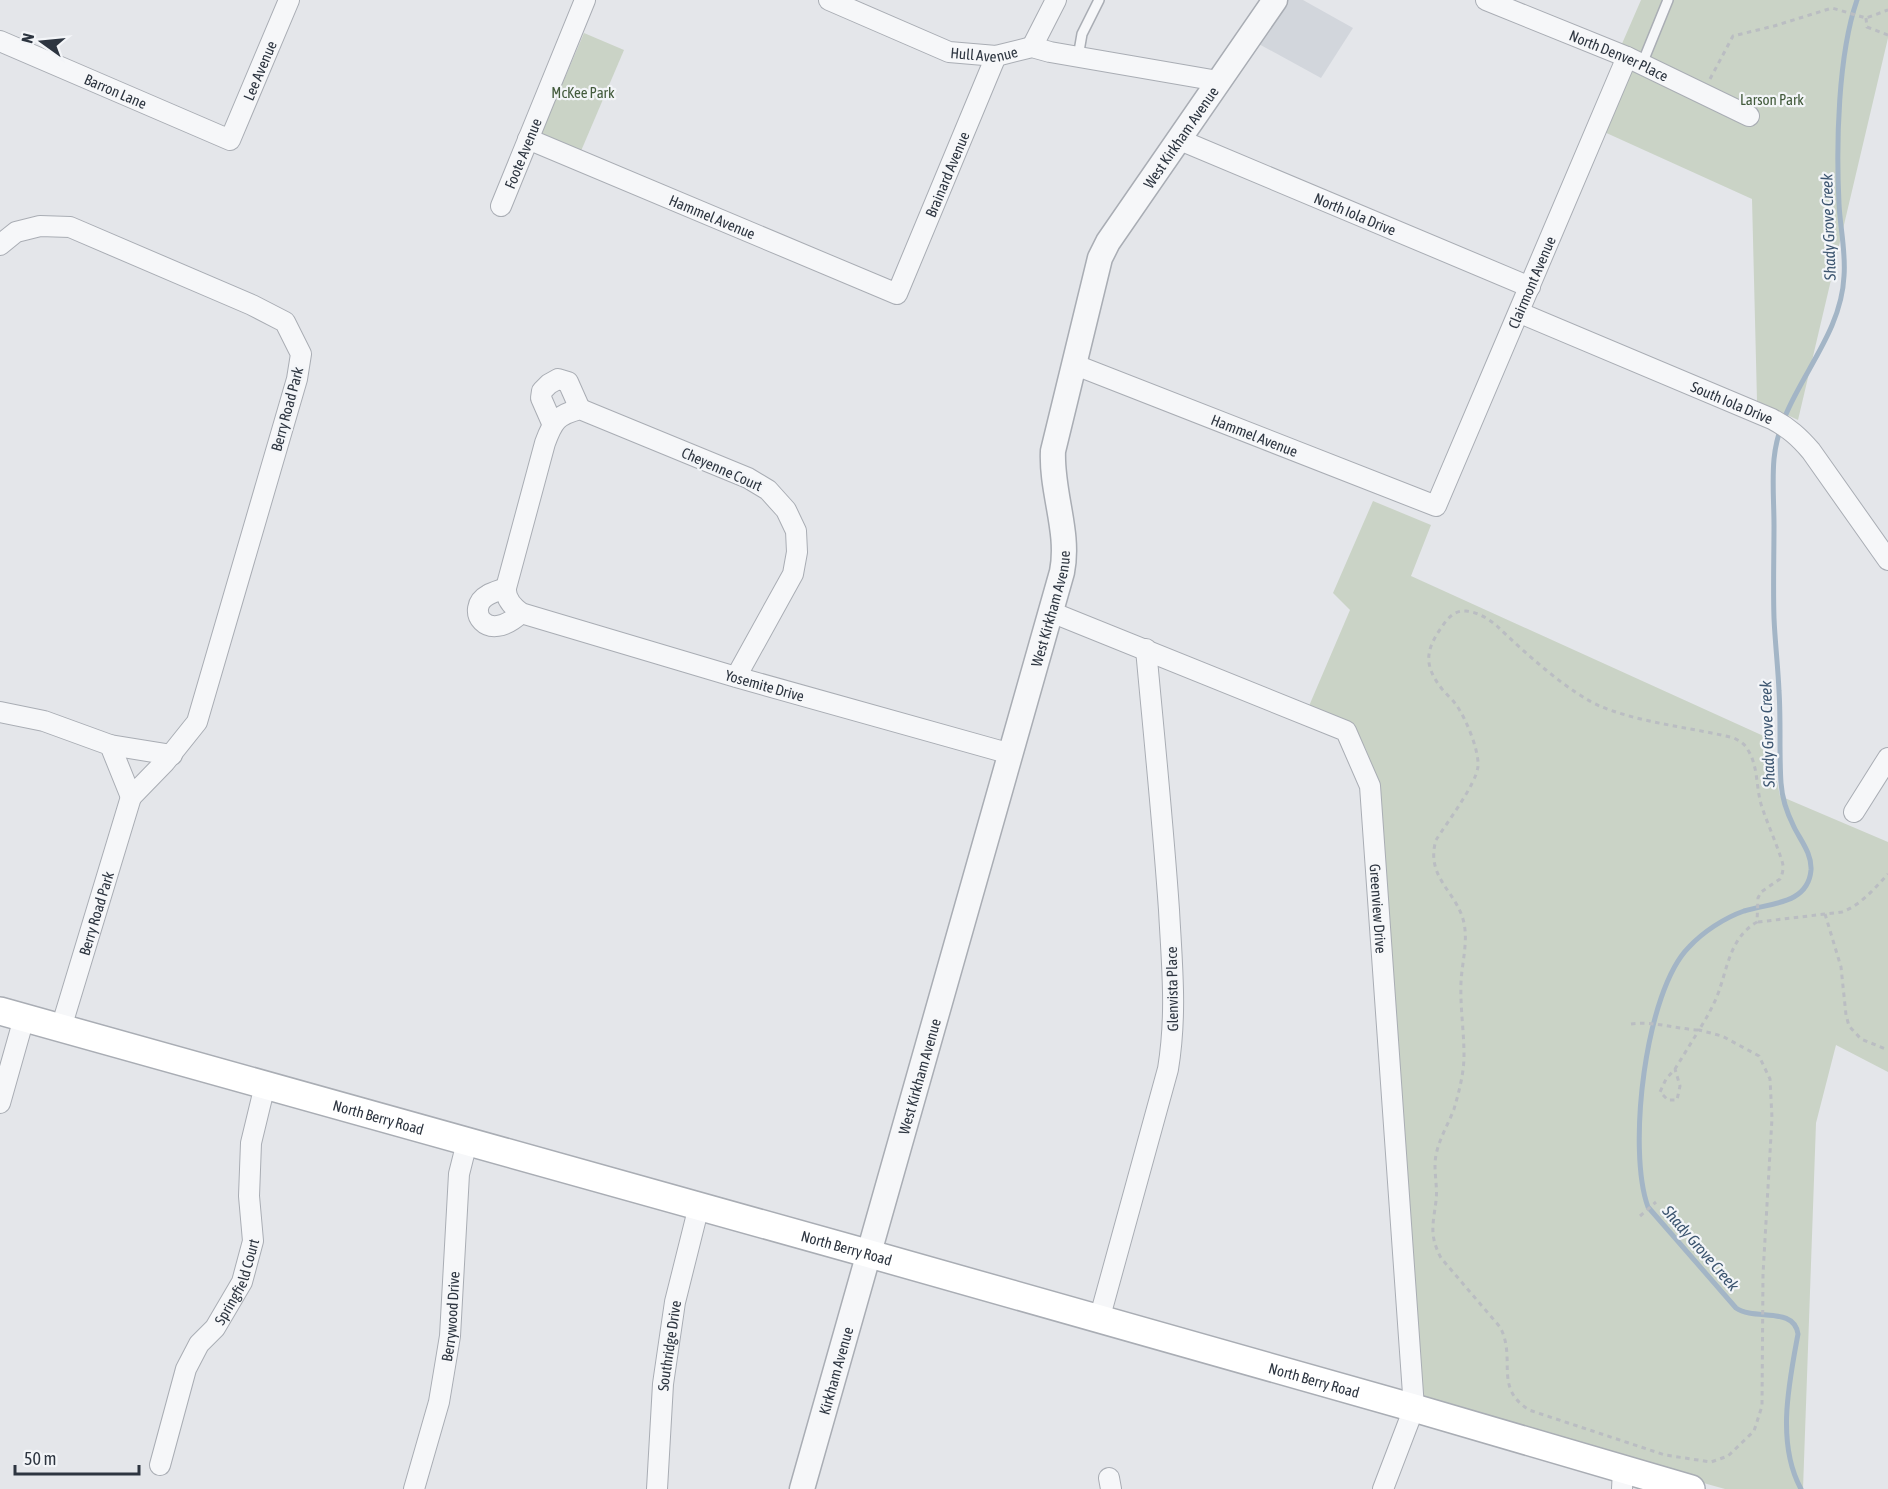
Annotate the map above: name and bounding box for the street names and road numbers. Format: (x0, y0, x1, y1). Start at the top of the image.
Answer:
street label: North Denver Place (1567, 26, 1671, 84)
street label: Lee Avenue (239, 38, 279, 103)
street label: Hull Avenue (950, 42, 1019, 65)
street label: Barron Lane (82, 70, 150, 112)
street label: West Kirkham Avenue (1139, 83, 1221, 191)
street label: Foote Avenue (501, 115, 545, 191)
street label: Brainard Avenue (921, 129, 972, 220)
street label: North Iola Drive (1312, 189, 1399, 238)
street label: Hammel Avenue (667, 191, 758, 242)
street label: Clairmont Avenue (1504, 233, 1558, 331)
street label: Berry Road Park (268, 365, 307, 453)
street label: South Iola Drive (1688, 377, 1776, 427)
street label: Hammel Avenue (1209, 410, 1301, 460)
street label: Cheyenne Court (679, 444, 765, 494)
street label: West Kirkham Avenue (1027, 550, 1073, 668)
street label: Yosemite Drive (723, 666, 806, 704)
street label: Greenview Drive (1367, 863, 1390, 954)
street label: Berry Road Park (75, 869, 117, 957)
street label: Glenvista Place (1163, 946, 1181, 1032)
street label: West Kirkham Avenue (895, 1016, 944, 1136)
street label: North Berry Road (331, 1096, 426, 1138)
street label: North Berry Road (799, 1227, 894, 1268)
street label: Springfield Court (211, 1237, 262, 1327)
street label: Berrywood Drive (437, 1271, 462, 1363)
street label: Southridge Drive (654, 1299, 684, 1391)
street label: Kirkham Avenue (815, 1325, 856, 1417)
street label: North Berry Road (1267, 1359, 1362, 1401)

